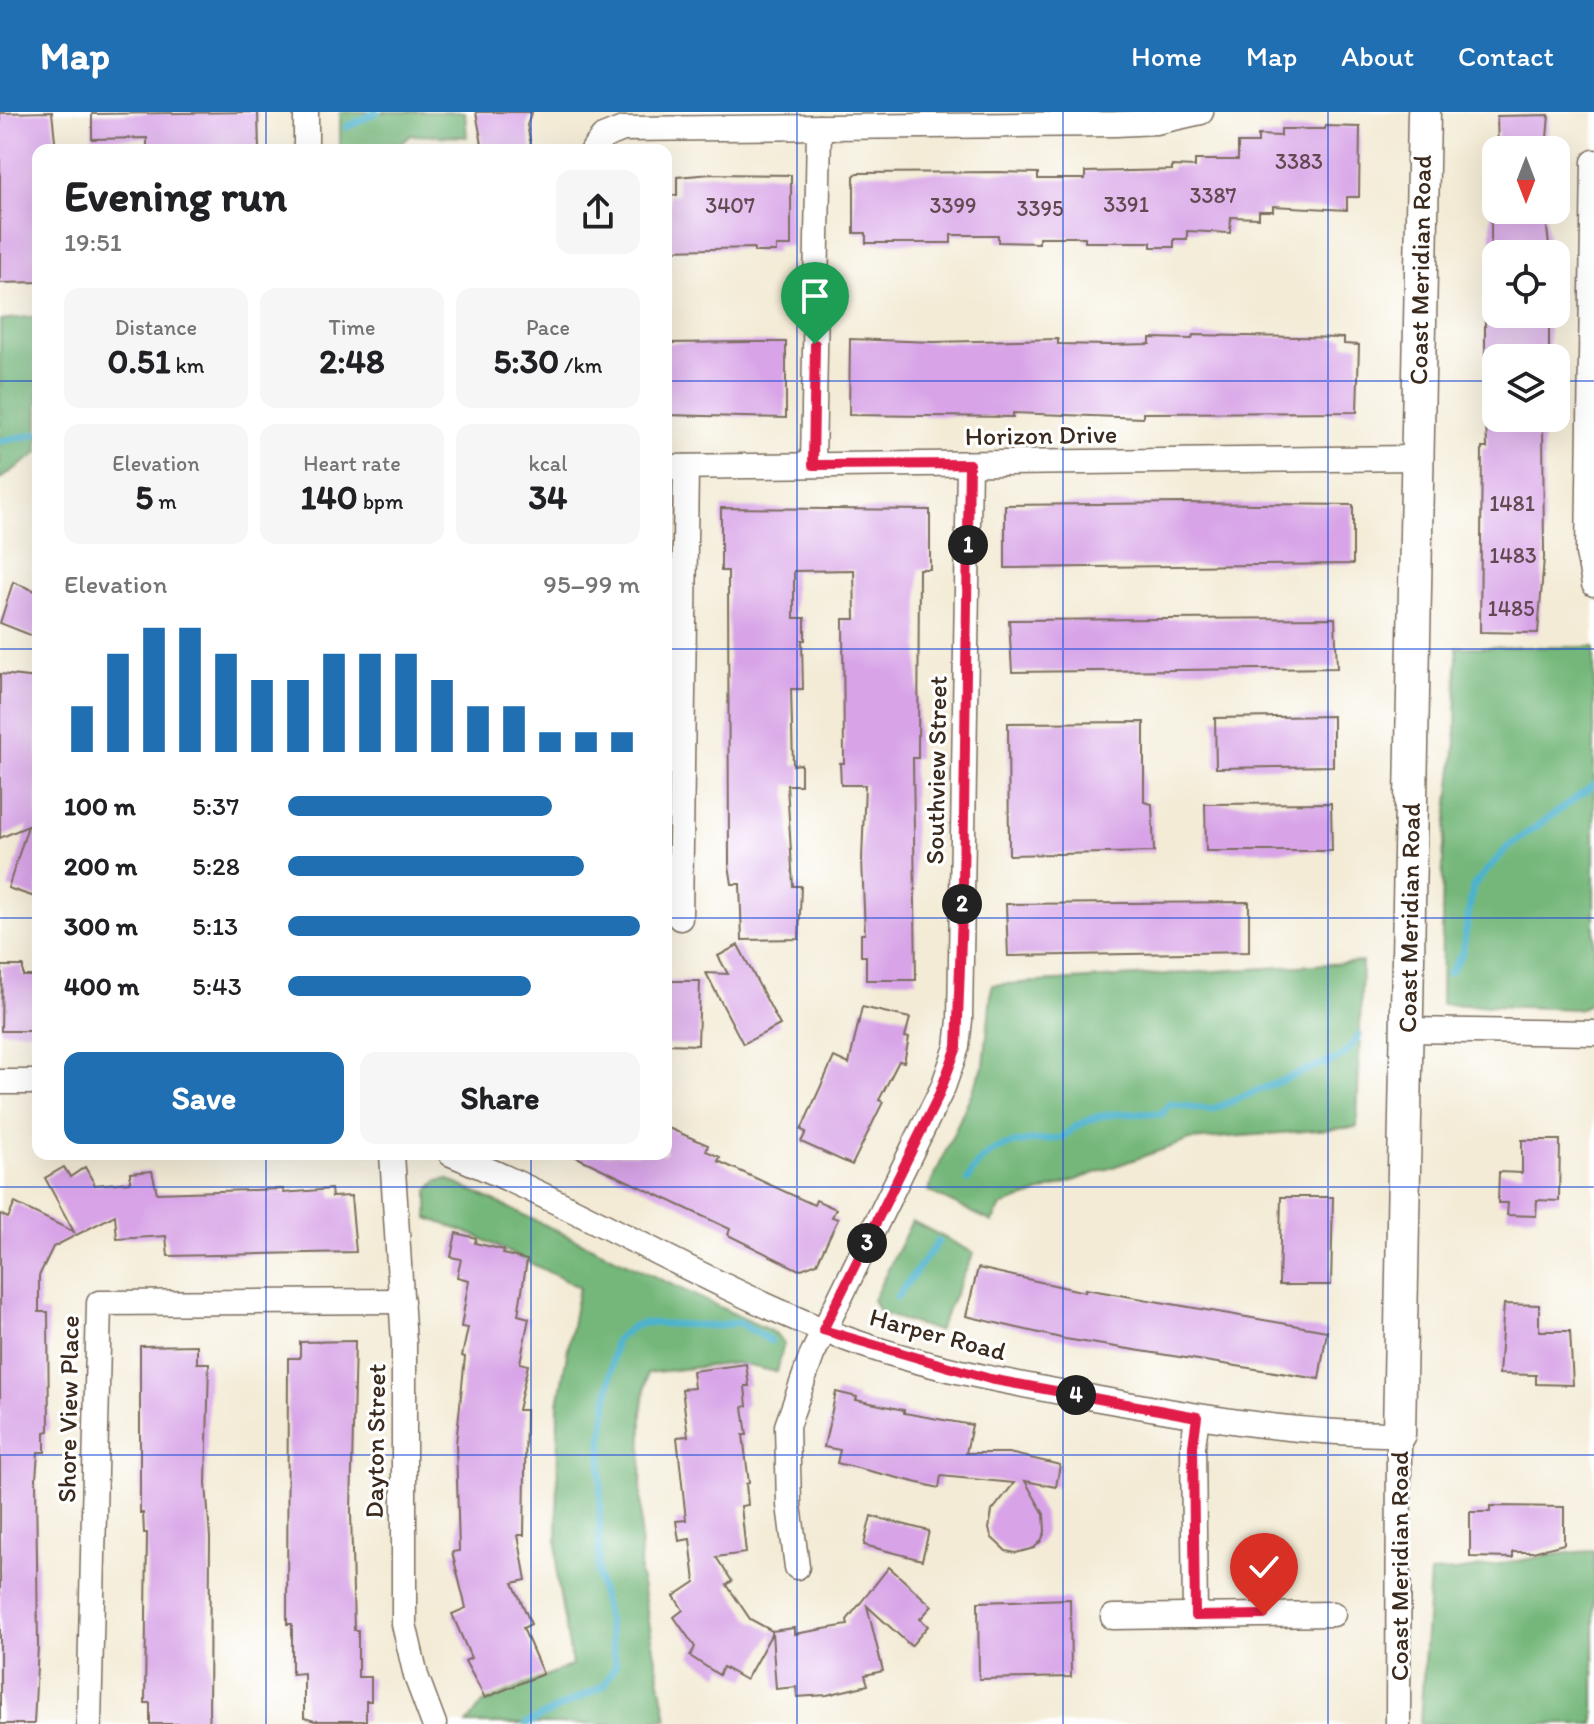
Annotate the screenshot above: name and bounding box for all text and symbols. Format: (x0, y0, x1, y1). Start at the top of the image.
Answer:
text: Map (40, 33, 110, 79)
text: Home (1131, 39, 1202, 73)
text: Map (1246, 39, 1297, 73)
text: About (1341, 39, 1414, 73)
text: Contact (1458, 39, 1554, 73)
north arrow (1482, 136, 1570, 224)
map controls (1482, 136, 1570, 432)
house number: 3383 (1275, 148, 1323, 175)
street label: Coast Meridian Road (1402, 155, 1438, 385)
text: Evening run (64, 169, 287, 222)
button: share (556, 170, 640, 254)
house number: 3387 (1190, 182, 1237, 209)
house number: 3391 (1103, 191, 1149, 218)
house number: 3407 (705, 192, 755, 219)
house number: 3399 (930, 192, 977, 219)
house number: 3395 (1016, 195, 1064, 222)
text: 19:51 (64, 226, 122, 258)
button: locate (1482, 240, 1570, 328)
pin (781, 262, 849, 344)
icon: arrive (793, 274, 837, 318)
text: Distance (115, 314, 197, 341)
text: Time (329, 314, 375, 341)
text: Pace (526, 314, 570, 341)
text: 0.51 (108, 341, 170, 382)
text: 2:48 (319, 341, 385, 382)
text: 5:30 (494, 341, 559, 382)
button: layers (1482, 344, 1570, 432)
text: km (170, 352, 204, 379)
text: /km (559, 352, 602, 379)
street label: Horizon Drive (964, 418, 1118, 452)
text: Elevation (112, 450, 200, 477)
text: Heart rate (303, 450, 401, 477)
text: kcal (528, 450, 568, 477)
text: 5 (135, 477, 153, 518)
text: 140 (301, 477, 358, 518)
text: 34 (529, 477, 567, 518)
text: m (153, 488, 177, 515)
text: bpm (358, 488, 403, 515)
house number: 1481 (1489, 490, 1535, 517)
pin: 1 (948, 525, 988, 565)
text: 1 (963, 531, 973, 558)
house number: 1483 (1489, 542, 1537, 569)
text: Elevation (64, 568, 167, 600)
text: 95–99 m (543, 568, 640, 600)
house number: 1485 (1487, 595, 1535, 622)
street label: Southview Street (918, 675, 954, 865)
text: 100 m (64, 790, 136, 822)
text: 5:37 (192, 790, 239, 822)
street label: Coast Meridian Road (1391, 803, 1427, 1033)
text: 200 m (64, 850, 137, 882)
text: 5:28 (192, 850, 240, 882)
pin: 2 (942, 884, 982, 924)
text: 2 (956, 890, 968, 917)
text: 300 m (64, 910, 138, 942)
text: 5:13 (192, 910, 238, 942)
text: 400 m (64, 970, 139, 1002)
text: 5:43 (192, 970, 242, 1002)
button: Save (64, 1052, 344, 1144)
button: Share (360, 1052, 640, 1144)
pin: 3 (847, 1223, 887, 1263)
text: 3 (861, 1229, 873, 1256)
street label: Harper Road (866, 1300, 1010, 1368)
street label: Shore View Place (50, 1315, 86, 1503)
street label: Dayton Street (358, 1363, 392, 1519)
pin: 4 (1056, 1375, 1096, 1415)
text: 4 (1069, 1381, 1083, 1408)
street label: Coast Meridian Road (1383, 1451, 1415, 1681)
pin (1230, 1533, 1298, 1615)
icon: check (1242, 1545, 1286, 1589)

